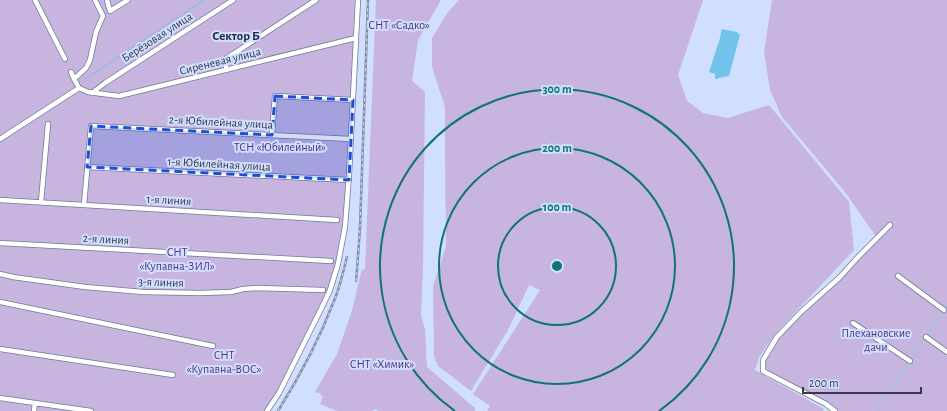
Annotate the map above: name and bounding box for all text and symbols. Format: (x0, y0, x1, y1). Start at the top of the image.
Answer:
street label: Берёзовая улица (120, 9, 195, 65)
park label: СНТ «Садко» (368, 19, 430, 31)
district label: Сектор Б (212, 30, 260, 43)
street label: Сиреневая улица (178, 45, 263, 78)
text: 300 m (542, 83, 572, 95)
street label: 2-я Юбилейная улица (168, 113, 274, 132)
park label: ТСН «Юбилейный» (234, 141, 326, 153)
text: 200 m (542, 142, 572, 154)
street label: 1-я Юбилейная улица (167, 155, 271, 174)
street label: 1-я линия (146, 193, 192, 207)
text: 100 m (543, 201, 571, 213)
street label: 2-я линия (82, 232, 130, 246)
park label: СНТ «Купавна-ЗИЛ» (139, 246, 215, 273)
centre of rings (550, 259, 564, 273)
street label: 3-я линия (138, 275, 184, 289)
park label: Плехановские дачи (841, 327, 911, 353)
park label: СНТ «Купавна-ВОС» (186, 349, 262, 376)
park label: СНТ «Химик» (350, 358, 414, 370)
scale bar (803, 369, 921, 395)
text: 200 m (809, 377, 839, 389)

